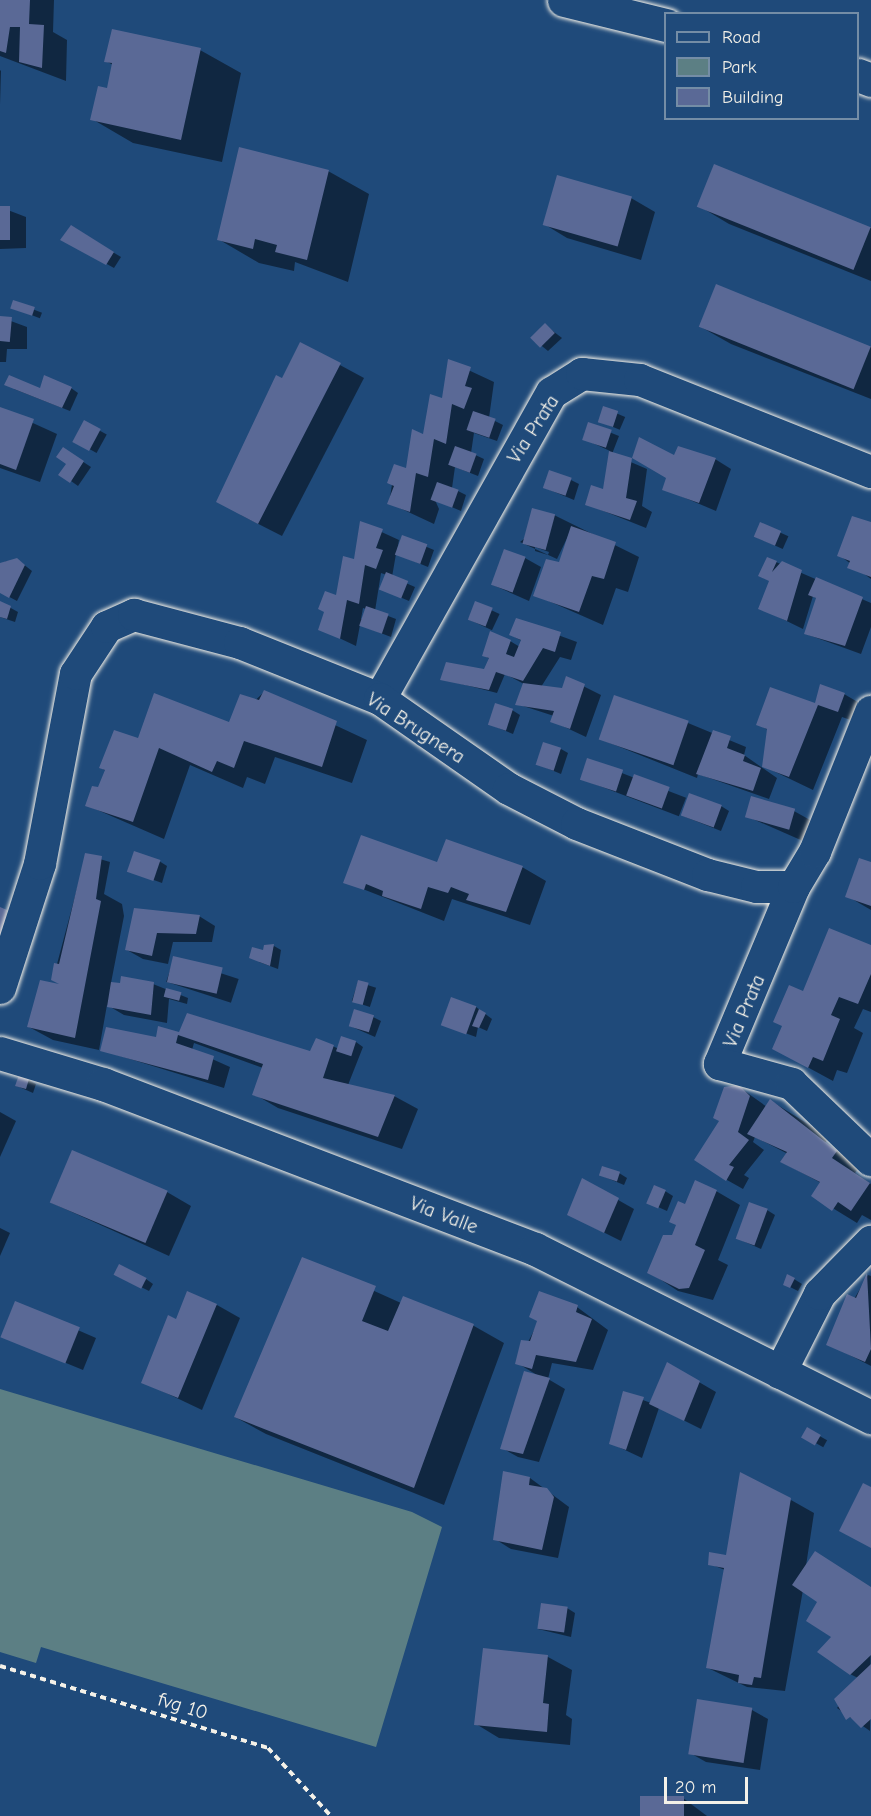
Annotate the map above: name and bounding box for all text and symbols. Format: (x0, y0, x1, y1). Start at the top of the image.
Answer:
legend (664, 12, 859, 120)
text: Road (722, 27, 761, 48)
text: Park (722, 57, 756, 78)
text: Building (722, 87, 784, 108)
street label: Via Prata (502, 390, 564, 468)
street label: Via Brugnera (362, 687, 470, 769)
street label: Via Prata (718, 971, 770, 1051)
street label: Via Valle (407, 1191, 481, 1239)
street label: fvg 10 (155, 1687, 211, 1725)
scale bar (667, 1765, 751, 1803)
text: 20 m (675, 1777, 716, 1798)

